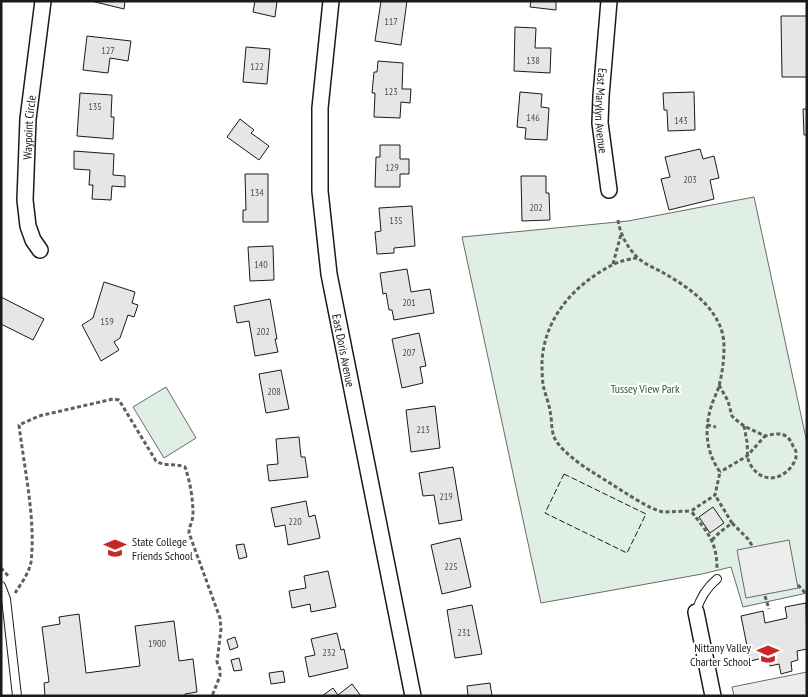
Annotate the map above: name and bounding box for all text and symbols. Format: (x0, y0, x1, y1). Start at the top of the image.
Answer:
house number: 117 (384, 15, 398, 28)
house number: 127 (101, 44, 115, 57)
house number: 138 (526, 54, 540, 67)
house number: 122 (250, 60, 264, 73)
street label: East Marylyn Avenue (593, 67, 611, 154)
house number: 123 (384, 85, 398, 98)
street label: Waypoint Circle (19, 94, 38, 160)
house number: 135 (88, 100, 102, 113)
house number: 146 (526, 111, 540, 124)
house number: 143 (674, 114, 688, 127)
house number: 129 (385, 161, 399, 174)
house number: 203 (683, 173, 697, 186)
house number: 134 (250, 186, 264, 199)
house number: 202 (529, 201, 543, 214)
house number: 135 (389, 214, 403, 227)
house number: 140 (254, 258, 268, 271)
house number: 201 (402, 296, 416, 309)
street label: East Doris Avenue (330, 313, 359, 388)
house number: 159 (100, 315, 114, 328)
house number: 202 (256, 325, 270, 338)
house number: 207 (402, 346, 416, 359)
park label: Tussey View Park (610, 381, 680, 396)
house number: 208 (267, 385, 281, 398)
house number: 213 (416, 423, 430, 436)
house number: 219 (439, 490, 453, 503)
house number: 220 (288, 515, 302, 528)
place label: State College Friends School (132, 534, 193, 563)
school or university icon: State College Friends School (102, 535, 128, 561)
house number: 225 (444, 560, 458, 573)
house number: 231 (457, 626, 471, 639)
house number: 1900 (148, 637, 167, 650)
place label: Nittany Valley Charter School (690, 640, 751, 669)
school or university icon: Nittany Valley Charter School (755, 641, 781, 667)
house number: 232 (322, 646, 336, 659)

